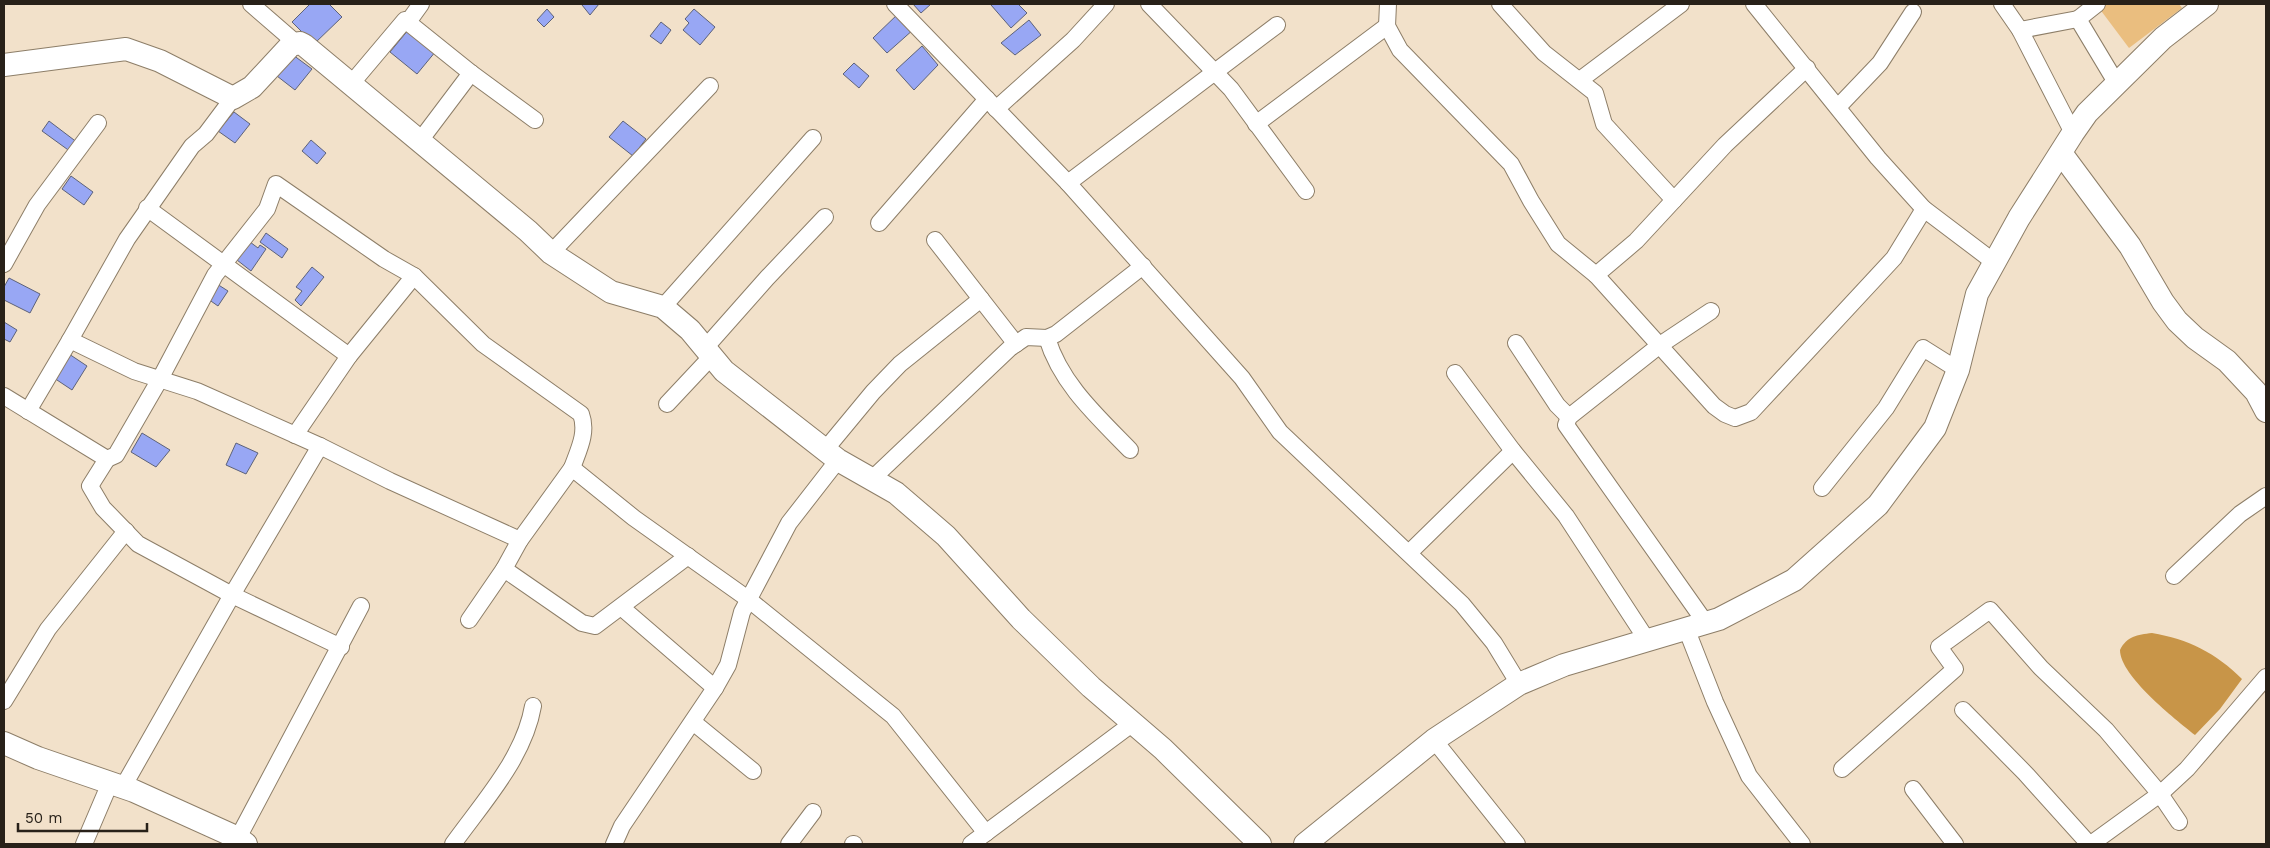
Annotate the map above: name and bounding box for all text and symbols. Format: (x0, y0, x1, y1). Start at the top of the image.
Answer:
scale bar (18, 800, 146, 832)
text: 50 m (25, 809, 62, 827)

